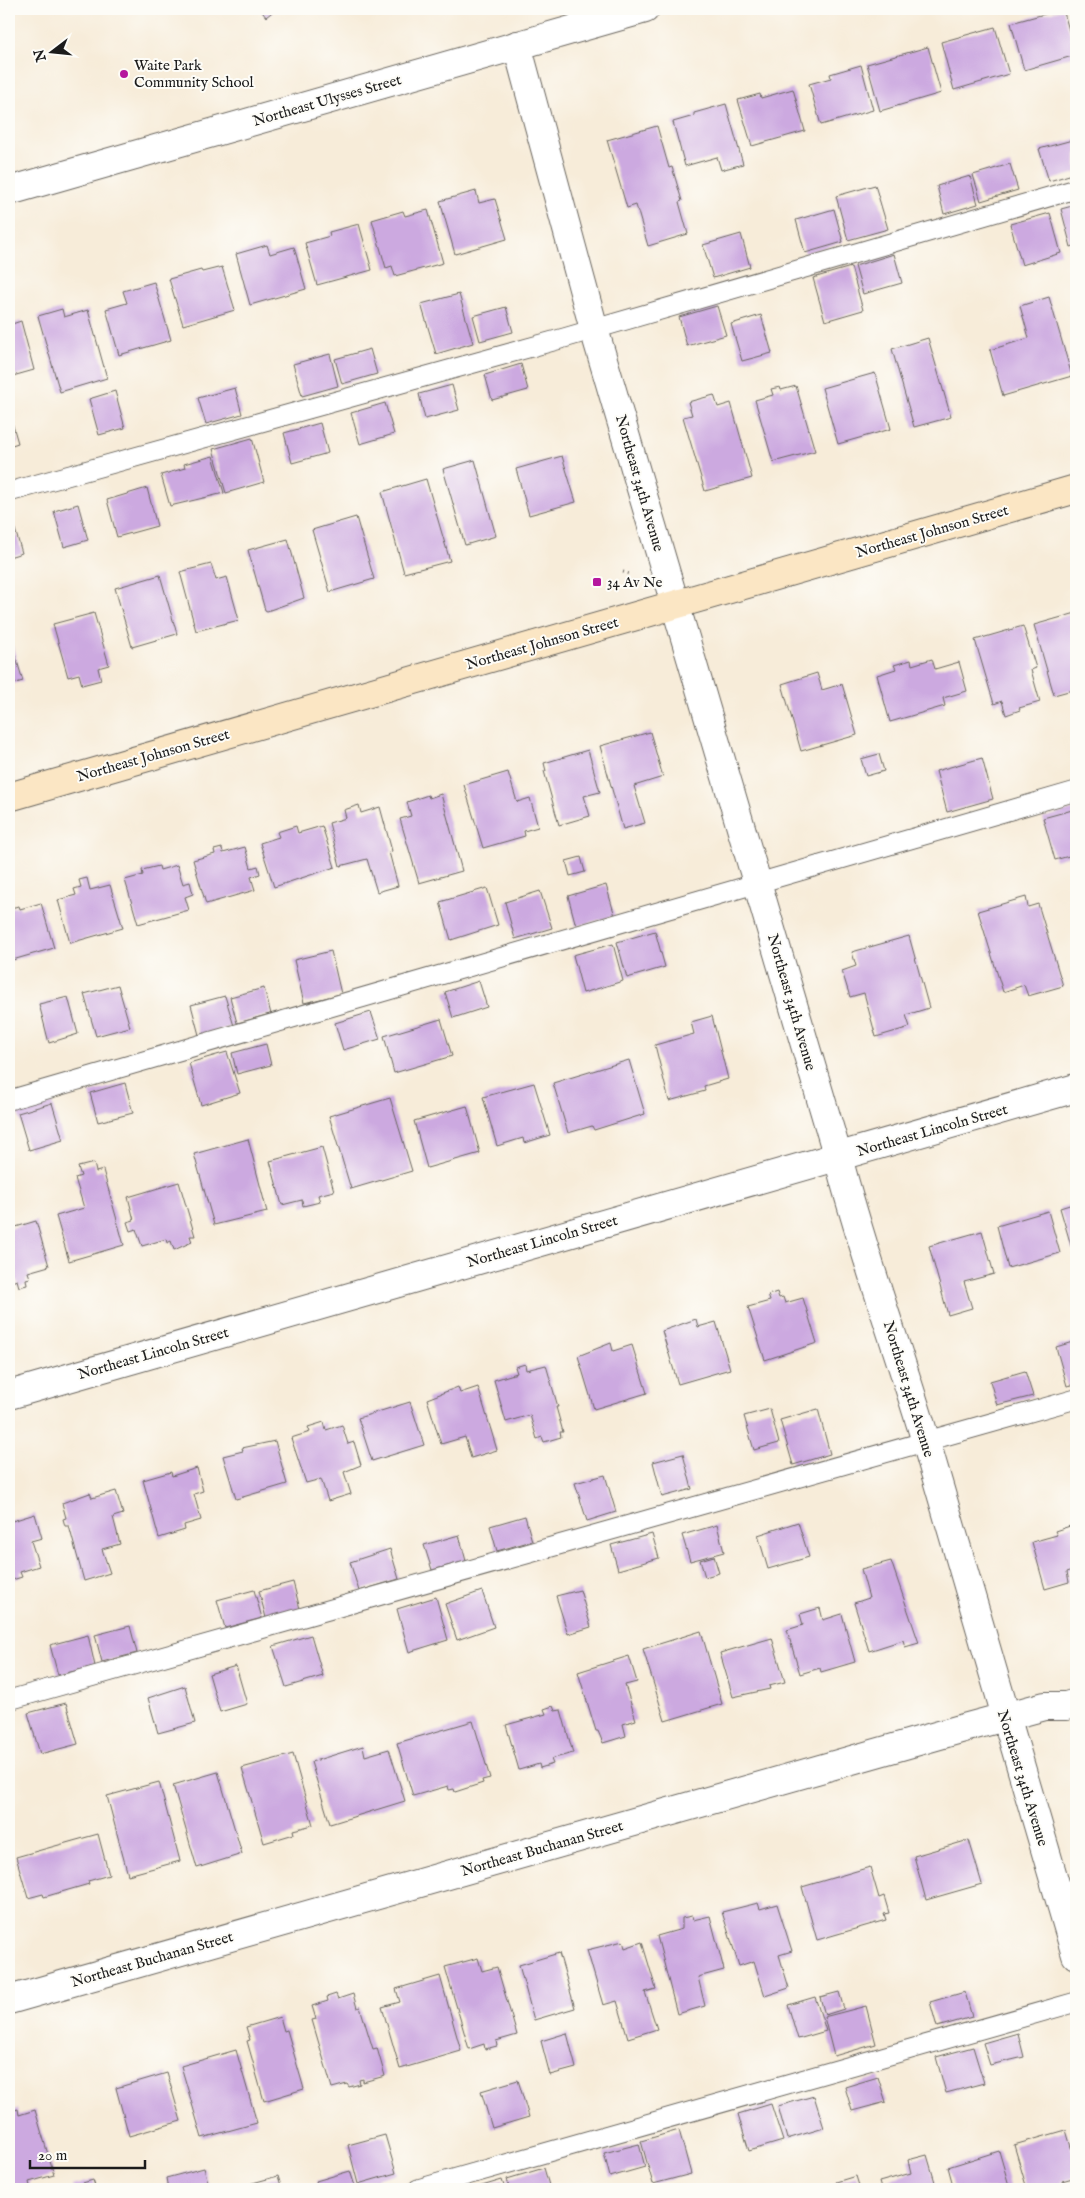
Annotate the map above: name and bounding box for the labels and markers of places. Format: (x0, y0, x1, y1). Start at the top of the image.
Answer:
place label: Waite Park Community School (134, 56, 255, 92)
marker: Waite Park Community School (118, 68, 130, 80)
place label: 34 Av Ne (607, 573, 663, 592)
marker: 34 Av Ne (591, 576, 603, 588)

